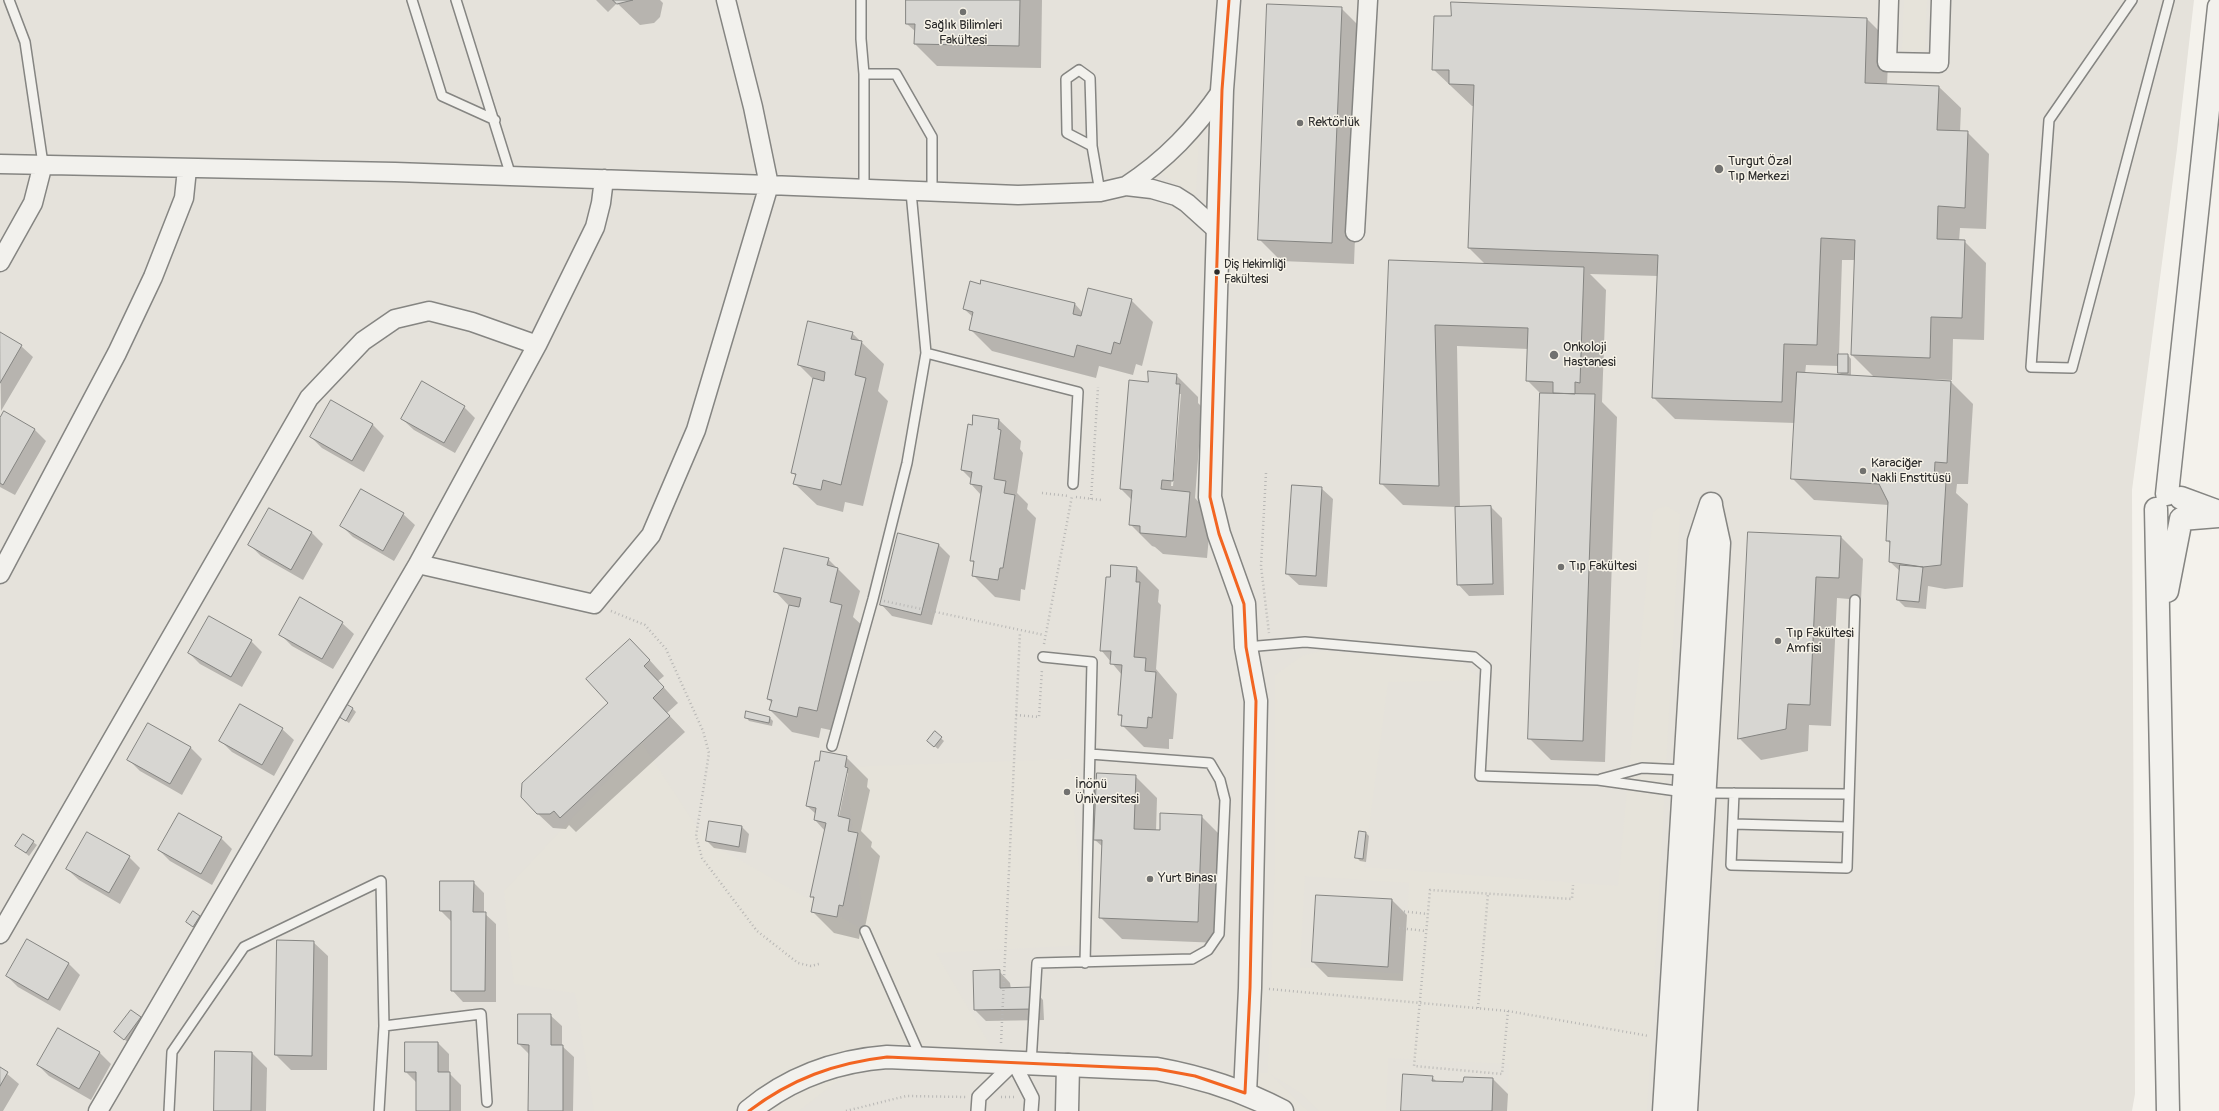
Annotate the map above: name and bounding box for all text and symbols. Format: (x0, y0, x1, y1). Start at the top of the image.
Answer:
marker: Sağlık Bilimleri Fakültesi (958, 7, 968, 17)
place label: Sağlık Bilimleri Fakültesi (924, 18, 1002, 49)
place label: Rektörlük (1308, 115, 1360, 131)
marker: Rektörlük (1295, 118, 1305, 128)
place label: Turgut Özal Tıp Merkezi (1728, 154, 1792, 185)
marker: Turgut Özal Tıp Merkezi (1713, 163, 1725, 175)
place label: Diş Hekimliği Fakültesi (1224, 258, 1286, 286)
marker: Diş Hekimliği Fakültesi (1212, 267, 1222, 277)
place label: Onkoloji Hastanesi (1563, 340, 1616, 371)
marker: Onkoloji Hastanesi (1548, 349, 1560, 361)
place label: Karaciğer Nakli Enstitüsü (1871, 456, 1951, 487)
marker: Karaciğer Nakli Enstitüsü (1858, 466, 1868, 476)
place label: Tıp Fakültesi (1569, 559, 1637, 575)
marker: Tıp Fakültesi (1556, 562, 1566, 572)
place label: Tıp Fakültesi Amfisi (1786, 626, 1854, 657)
marker: Tıp Fakültesi Amfisi (1773, 636, 1783, 646)
place label: İnönü Üniversitesi (1075, 777, 1139, 808)
marker: İnönü Üniversitesi (1062, 787, 1072, 797)
place label: Yurt Binası (1158, 871, 1217, 887)
marker: Yurt Binası (1145, 874, 1155, 884)

